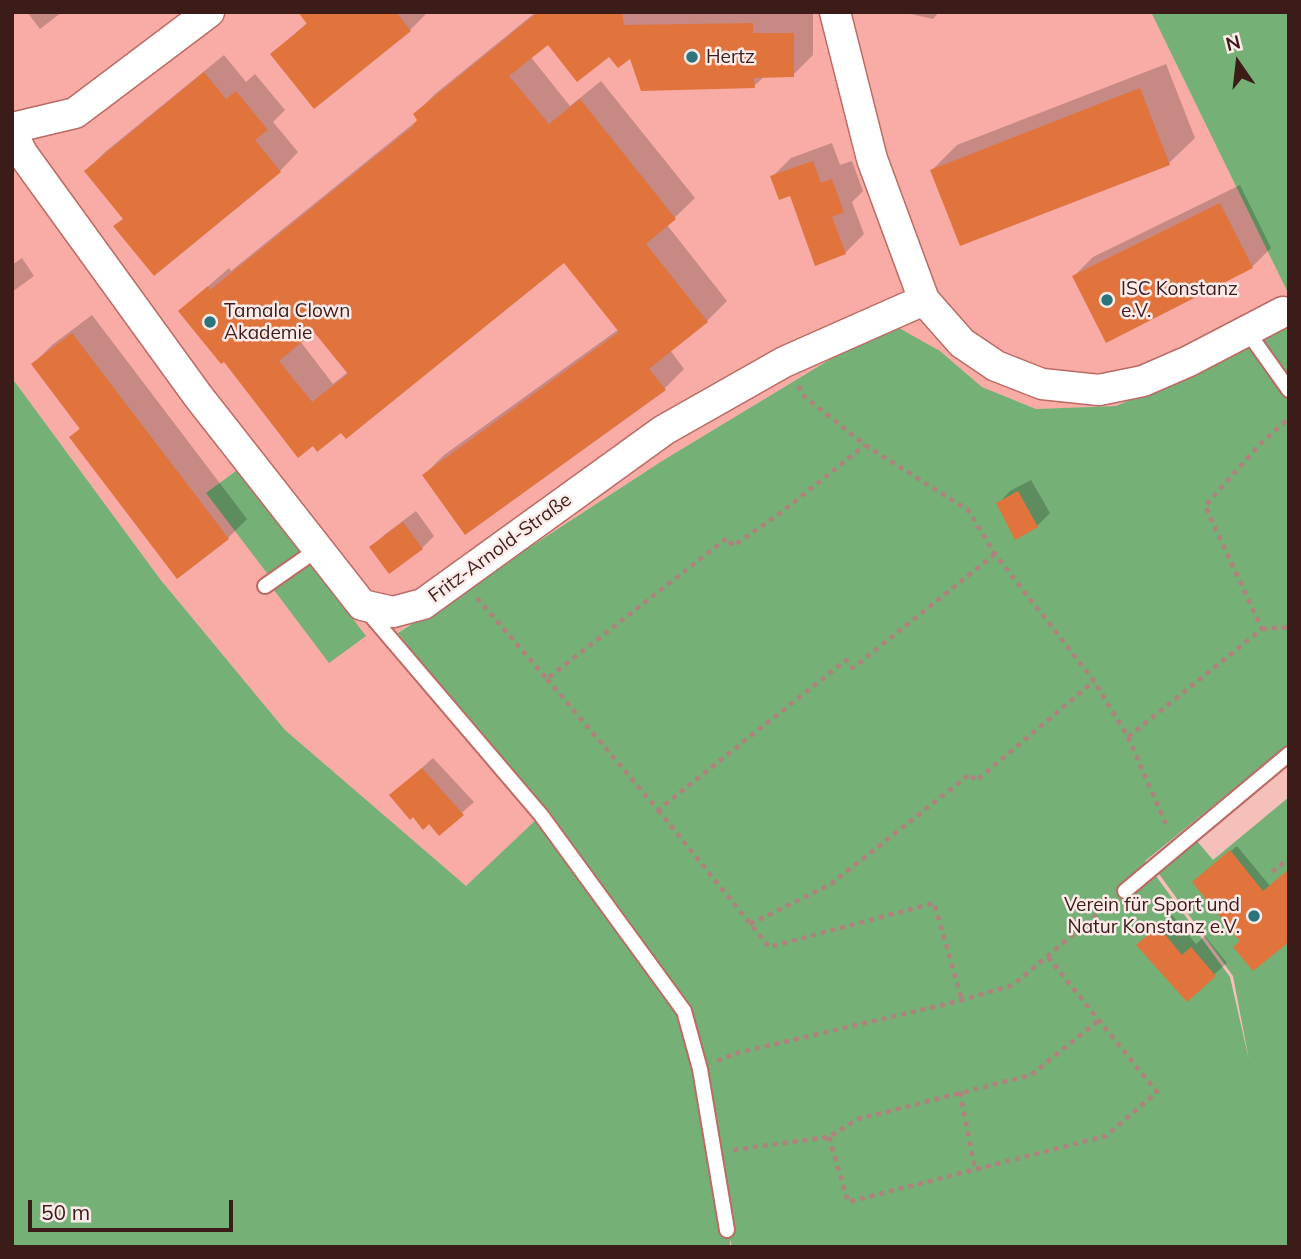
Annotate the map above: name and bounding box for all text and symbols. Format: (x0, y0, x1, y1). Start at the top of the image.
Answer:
north arrow (1203, 28, 1273, 98)
text: N (1223, 29, 1243, 56)
place label: Hertz (706, 46, 755, 68)
marker: Hertz (684, 49, 700, 65)
place label: ISC Konstanz e.V. (1121, 278, 1238, 322)
marker: ISC Konstanz e.V. (1099, 292, 1115, 308)
place label: Tamala Clown Akademie (224, 300, 350, 344)
marker: Tamala Clown Akademie (202, 314, 218, 330)
street label: Fritz-Arnold-Straße (424, 489, 576, 607)
place label: Verein für Sport und Natur Konstanz e.V. (1064, 894, 1240, 938)
marker: Verein für Sport und Natur Konstanz e.V. (1246, 908, 1262, 924)
scale bar (32, 1186, 236, 1230)
text: 50 m (41, 1199, 90, 1225)

